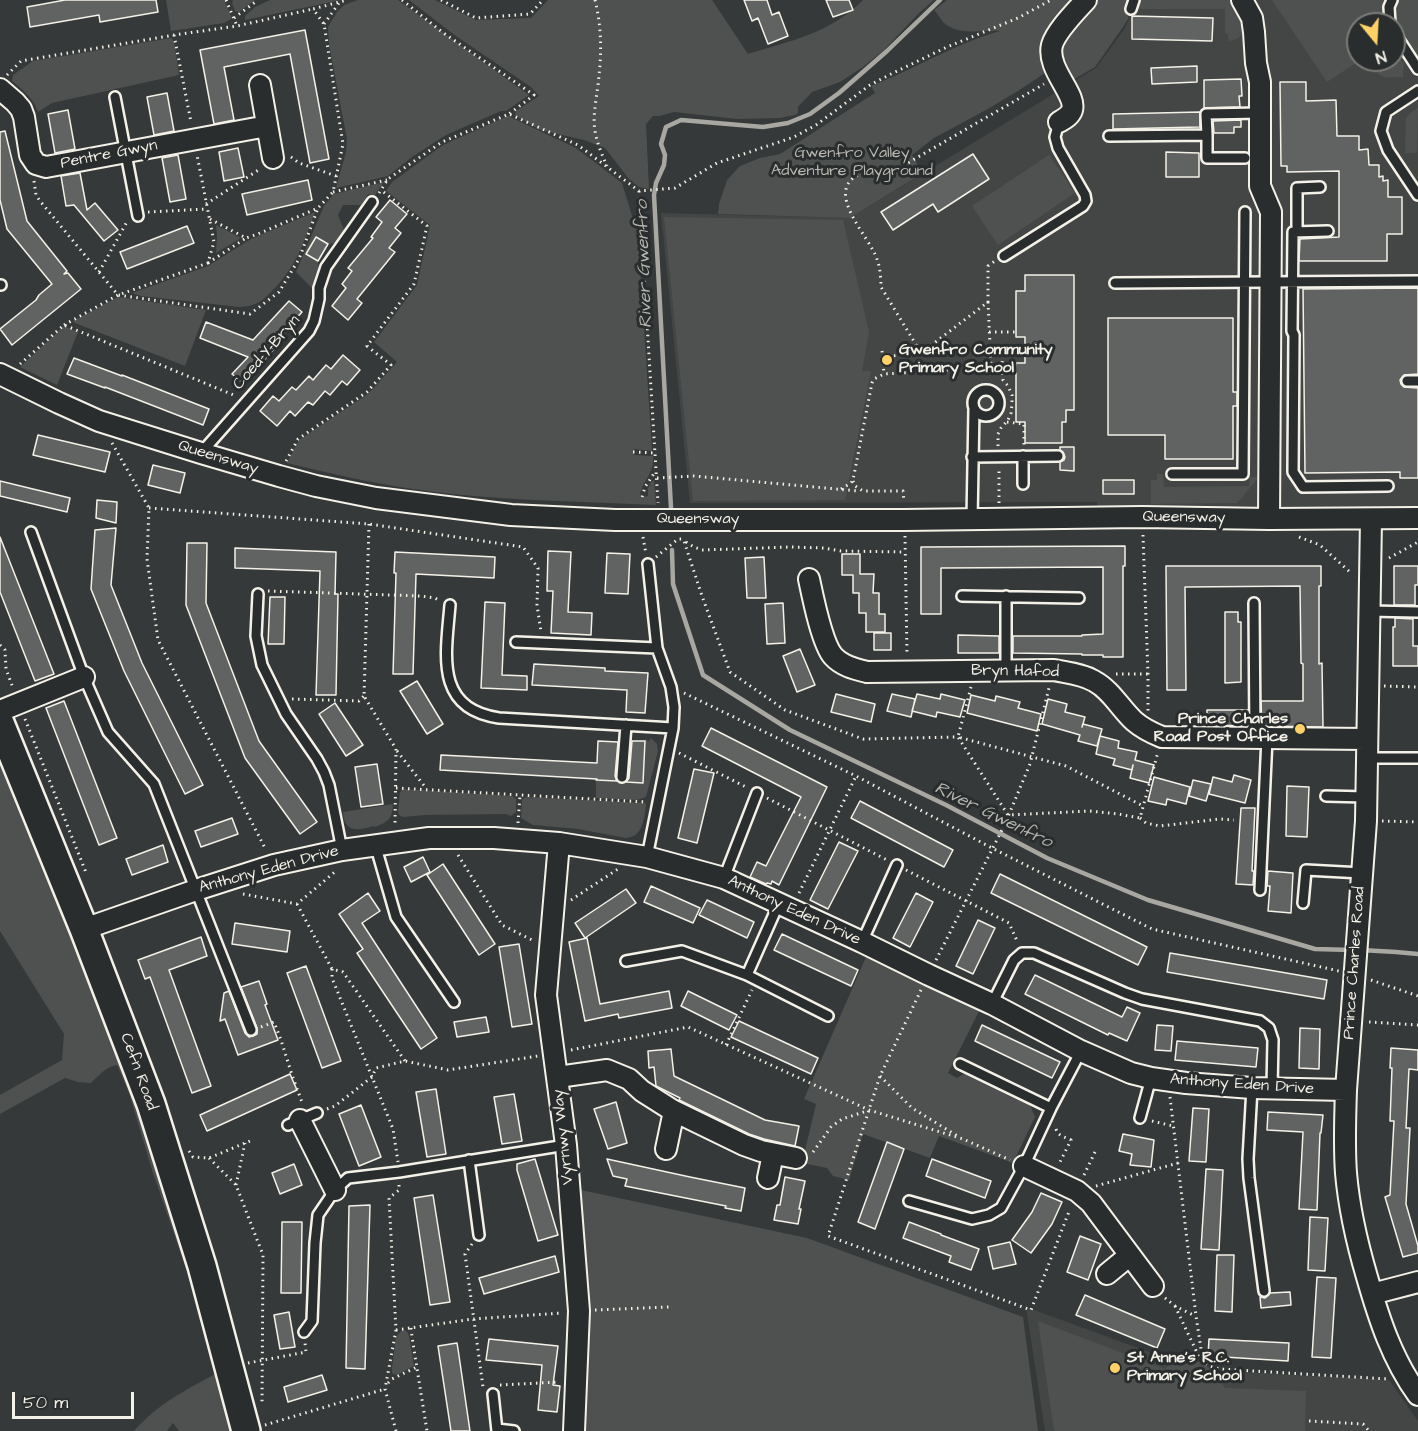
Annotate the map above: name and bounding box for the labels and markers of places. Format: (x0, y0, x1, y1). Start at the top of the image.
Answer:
place label: Gwenfro Community Primary School (899, 341, 1052, 379)
marker: Gwenfro Community Primary School (880, 353, 894, 367)
place label: Prince Charles Road Post Office (1154, 710, 1288, 748)
marker: Prince Charles Road Post Office (1293, 722, 1307, 736)
place label: St Anne's R.C. Primary School (1127, 1349, 1242, 1387)
marker: St Anne's R.C. Primary School (1108, 1361, 1122, 1375)

